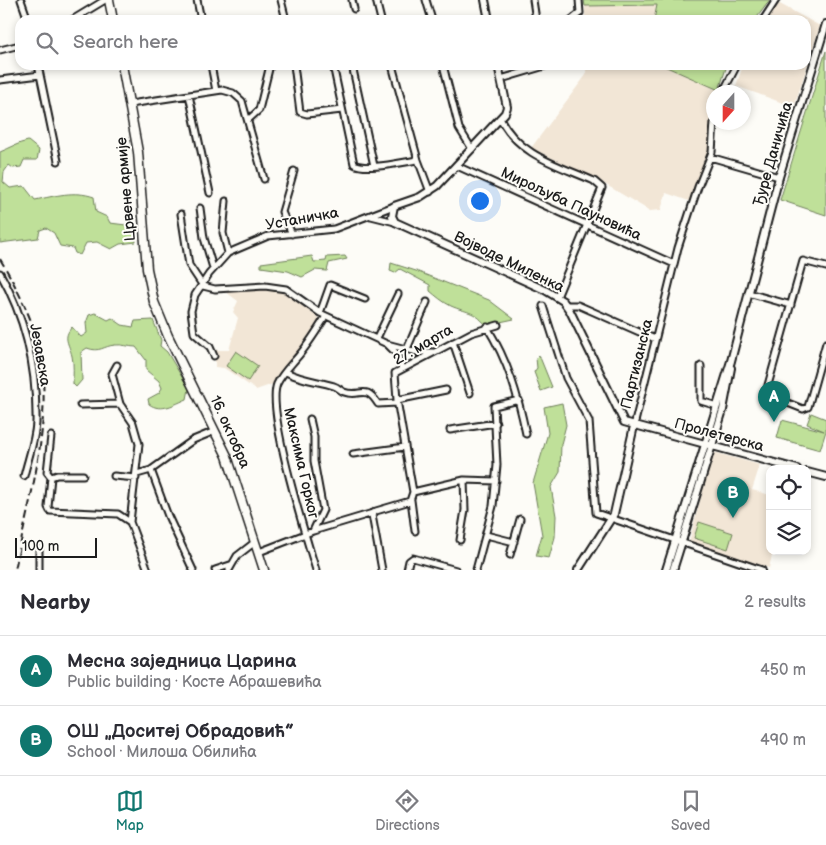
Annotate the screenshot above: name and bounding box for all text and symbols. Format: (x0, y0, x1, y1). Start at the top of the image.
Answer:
search box (15, 15, 811, 70)
icon: search (33, 29, 61, 57)
text: Search here (73, 31, 178, 54)
north arrow (706, 85, 751, 130)
street label: Ђуре Даничића (749, 99, 797, 208)
street label: Црвене армије (112, 136, 140, 242)
street label: Мирољуба Пауновића (498, 163, 645, 245)
your location (467, 188, 493, 214)
street label: Устаничка (264, 203, 340, 235)
street label: Војводе Миленка (451, 227, 567, 297)
street label: Партизанска (617, 317, 657, 411)
street label: 27. марта (390, 320, 456, 370)
street label: Језавска (25, 322, 55, 388)
pin: A (758, 381, 790, 422)
street label: 16. октобра (205, 393, 255, 472)
street label: Максима Горког (279, 405, 323, 521)
street label: Пролетерска (672, 414, 766, 456)
map controls (766, 465, 811, 555)
button: locate (766, 465, 811, 510)
pin: B (717, 477, 749, 518)
button: layers (766, 510, 811, 555)
scale bar (15, 535, 98, 558)
text: 100 m (22, 538, 59, 555)
text: Nearby (20, 590, 90, 615)
text: 2 results (744, 593, 806, 612)
text: Месна заједница Царина (67, 650, 296, 673)
text: A (31, 661, 41, 680)
text: 450 m (760, 661, 806, 680)
text: Public building · Косте Абрашевића (67, 673, 322, 692)
text: ОШ „Доситеј Обрадовић” (67, 720, 294, 743)
text: B (30, 731, 42, 750)
text: 490 m (760, 731, 806, 750)
text: School · Милоша Обилића (67, 743, 257, 762)
tab: Map (116, 787, 144, 834)
tab: Directions (375, 787, 440, 834)
tab: Saved (671, 787, 710, 834)

